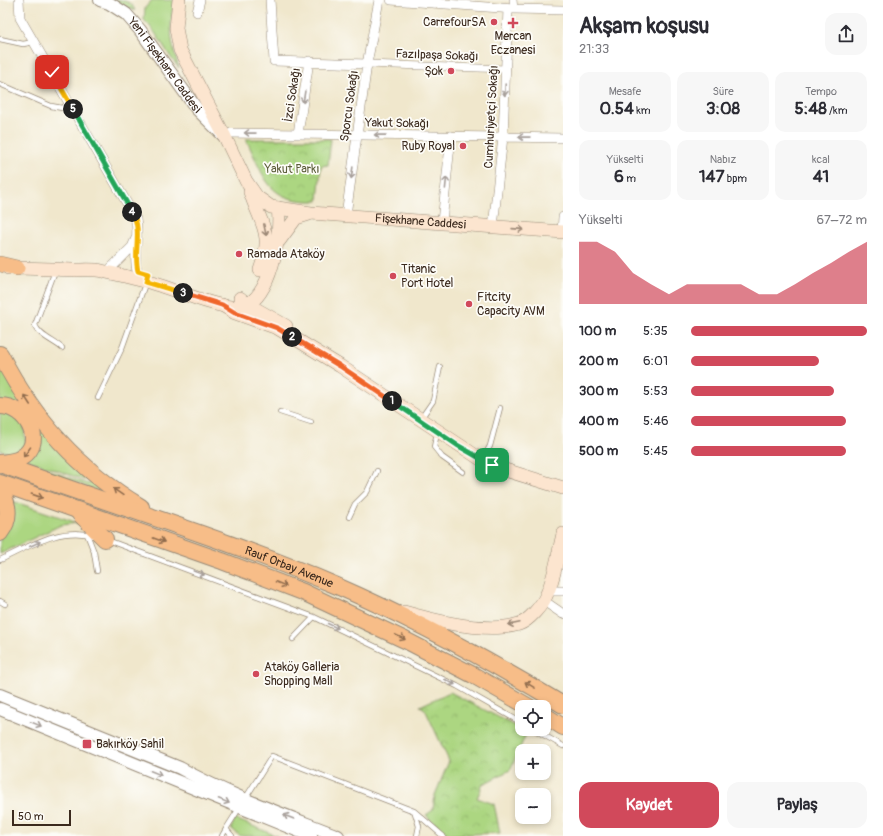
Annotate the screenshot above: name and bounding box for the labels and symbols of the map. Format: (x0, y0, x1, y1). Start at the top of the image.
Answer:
street label: Yeni Fişekhane Caddesi (124, 14, 204, 117)
place label: CarrefourSA (423, 15, 486, 30)
marker: CarrefourSA (489, 17, 499, 27)
marker: Mercan Eczanesi (508, 18, 518, 28)
place label: Mercan Eczanesi (491, 29, 536, 58)
street label: Fazılpaşa Sokağı (395, 47, 479, 64)
pin (35, 55, 69, 89)
place label: Şok (424, 64, 443, 79)
street label: Cumhuriyetçi Sokağı (481, 65, 502, 169)
marker: Şok (446, 66, 456, 76)
street label: İzci Sokağı (280, 67, 304, 123)
street label: Sporcu Sokağı (337, 70, 362, 143)
one-way arrow (501, 83, 509, 96)
one-way arrow (299, 90, 307, 103)
pin: 5 (63, 99, 83, 119)
street label: Yakut Sokağı (364, 115, 429, 132)
one-way arrow (244, 129, 257, 137)
one-way arrow (374, 131, 387, 139)
one-way arrow (518, 134, 531, 141)
place label: Ruby Royal (401, 139, 455, 154)
marker: Ruby Royal (458, 141, 468, 151)
park label: Yakut Parkı (264, 162, 319, 177)
one-way arrow (348, 166, 355, 179)
one-way arrow (442, 177, 450, 190)
pin: 4 (122, 202, 142, 222)
street label: Fişekhane Caddesi (374, 211, 467, 233)
one-way arrow (262, 223, 270, 236)
one-way arrow (511, 225, 524, 232)
place label: Ramada Ataköy (247, 247, 325, 262)
marker: Ramada Ataköy (234, 249, 244, 259)
place label: Titanic Port Hotel (401, 262, 454, 291)
marker: Titanic Port Hotel (388, 271, 398, 281)
pin: 3 (173, 283, 193, 303)
place label: Fitcity Capacity AVM (477, 290, 545, 319)
marker: Fitcity Capacity AVM (464, 299, 474, 309)
pin: 2 (282, 327, 302, 347)
pin: 1 (382, 391, 402, 411)
one-way arrow (23, 395, 31, 406)
one-way arrow (22, 446, 31, 457)
pin (475, 448, 509, 482)
one-way arrow (113, 488, 124, 496)
one-way arrow (30, 493, 43, 500)
one-way arrow (153, 536, 165, 544)
one-way arrow (29, 540, 41, 547)
street label: Rauf Orbay Avenue (243, 543, 336, 592)
one-way arrow (192, 570, 204, 578)
one-way arrow (275, 580, 287, 588)
one-way arrow (508, 621, 521, 629)
one-way arrow (326, 623, 338, 630)
one-way arrow (394, 634, 406, 641)
place label: Ataköy Galleria Shopping Mall (264, 660, 340, 689)
marker: Ataköy Galleria Shopping Mall (251, 669, 261, 679)
one-way arrow (443, 679, 455, 686)
one-way arrow (524, 681, 536, 689)
one-way arrow (30, 720, 42, 728)
place label: Bakırköy Sahil (96, 737, 164, 752)
marker: Bakırköy Sahil (81, 738, 93, 750)
one-way arrow (150, 770, 162, 777)
one-way arrow (218, 797, 230, 805)
scale bar (12, 808, 71, 827)
one-way arrow (284, 812, 296, 820)

